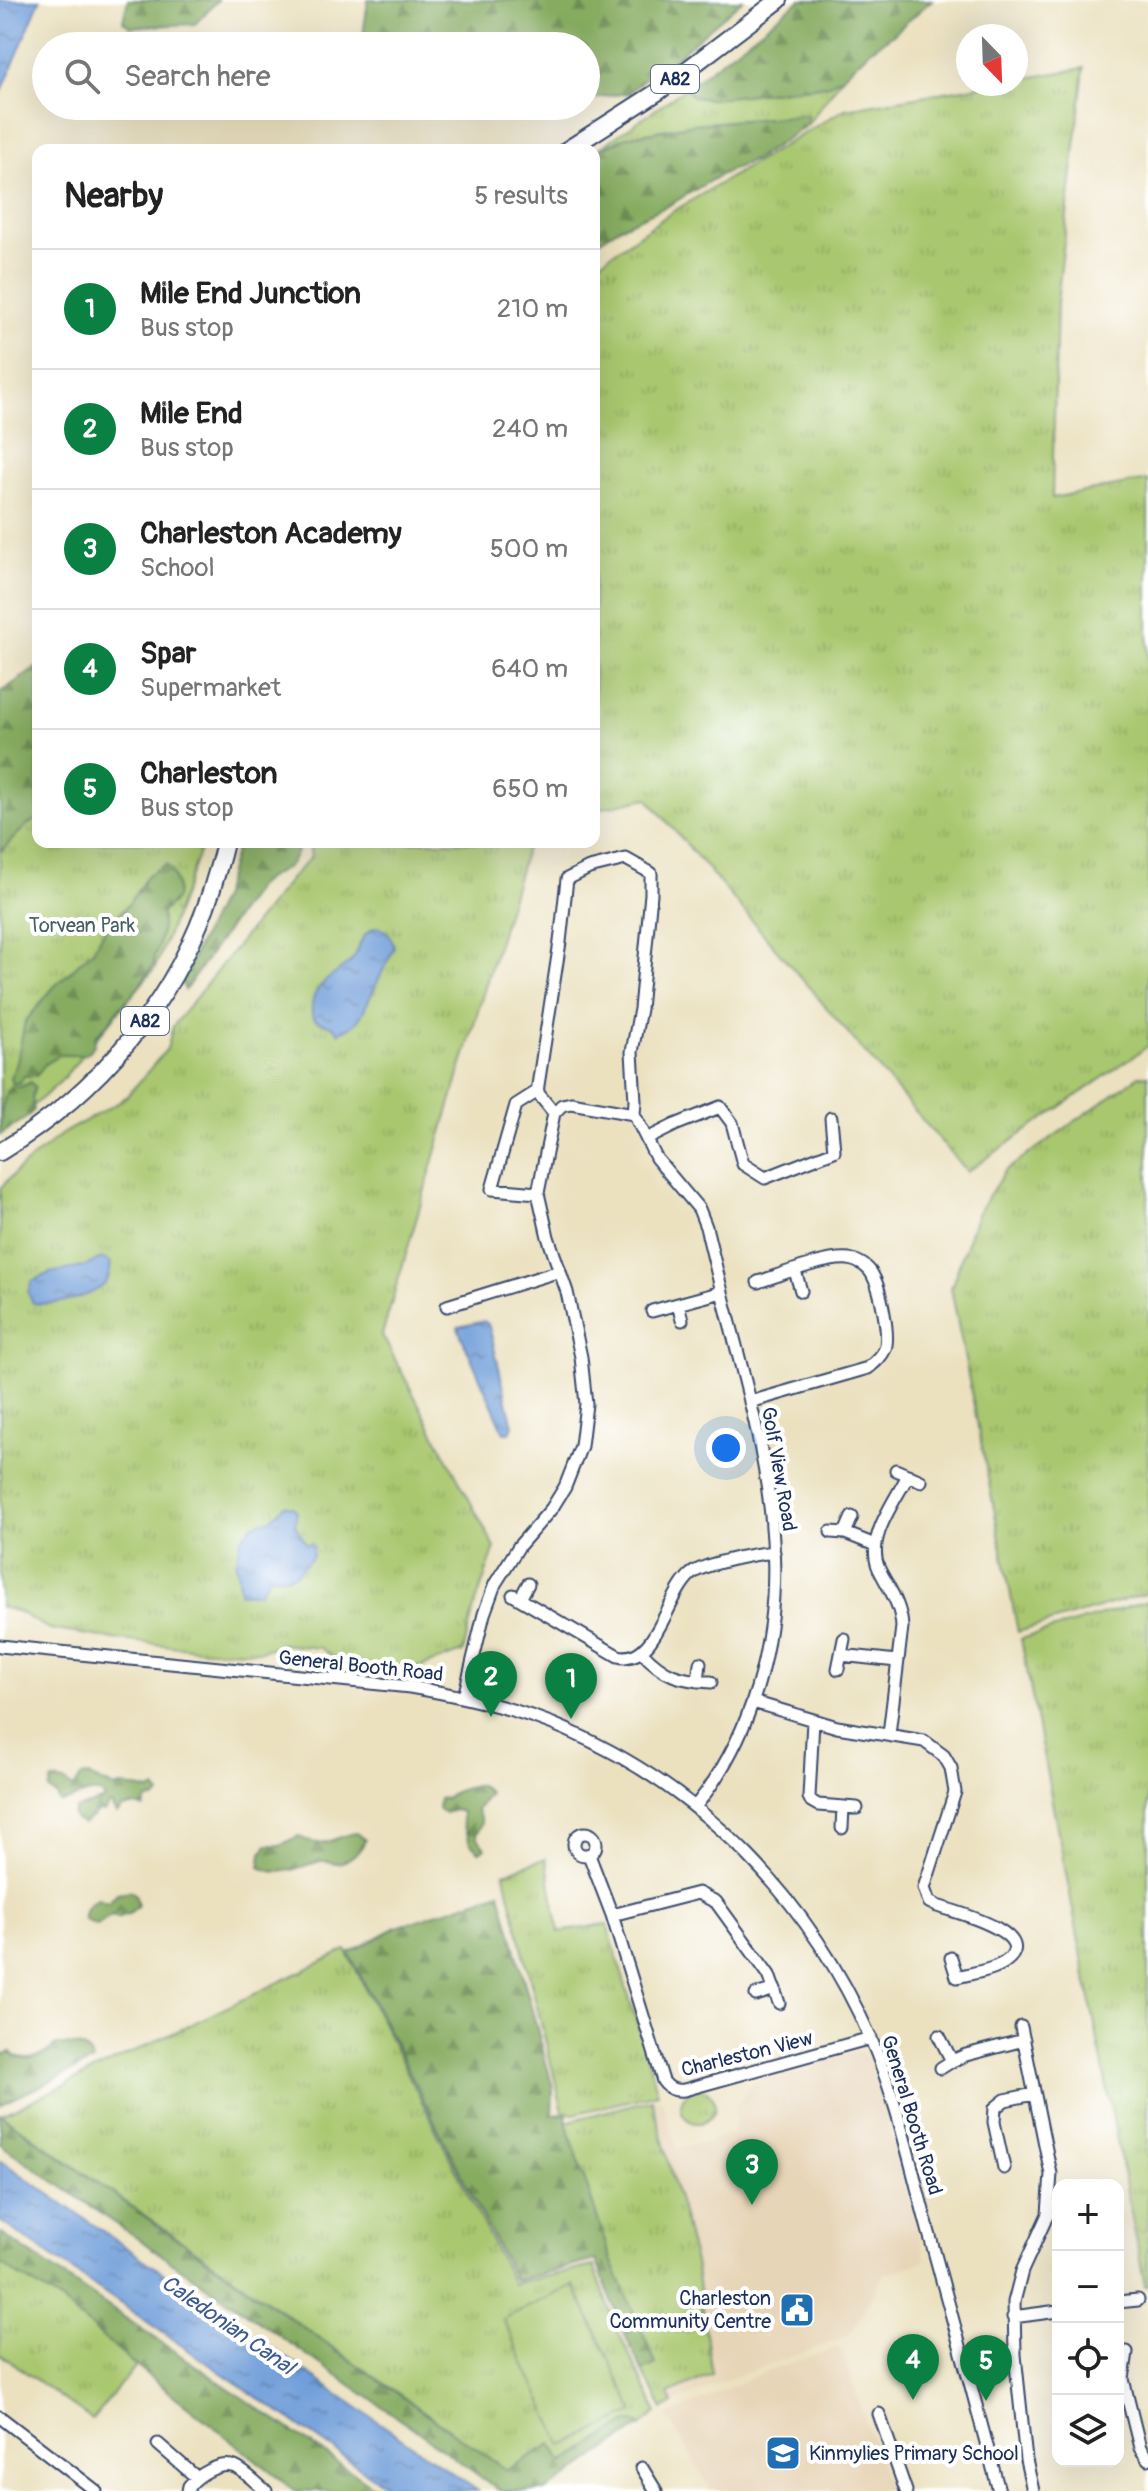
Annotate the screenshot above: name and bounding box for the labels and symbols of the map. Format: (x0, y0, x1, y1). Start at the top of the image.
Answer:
north arrow (956, 24, 1028, 96)
road number: A82 (651, 65, 699, 93)
park label: Torvean Park (29, 913, 136, 938)
road number: A82 (121, 1007, 169, 1035)
street label: Golf View Road (756, 1405, 802, 1533)
your location (706, 1428, 746, 1468)
street label: General Booth Road (277, 1645, 445, 1687)
pin: 2 (465, 1651, 517, 1717)
pin: 1 (545, 1653, 597, 1719)
street label: Charleston View (679, 2025, 816, 2082)
street label: General Booth Road (876, 2032, 948, 2198)
pin: 3 (726, 2139, 778, 2205)
water label: Caledonian Canal (156, 2269, 302, 2383)
place label: Charleston Community Centre (610, 2286, 771, 2334)
public building icon: Charleston Community Centre (778, 2291, 816, 2329)
pin: 4 (887, 2334, 939, 2400)
pin: 5 (960, 2335, 1012, 2401)
school or university icon: Kinmylies Primary School (764, 2434, 802, 2472)
place label: Kinmylies Primary School (809, 2441, 1019, 2466)

